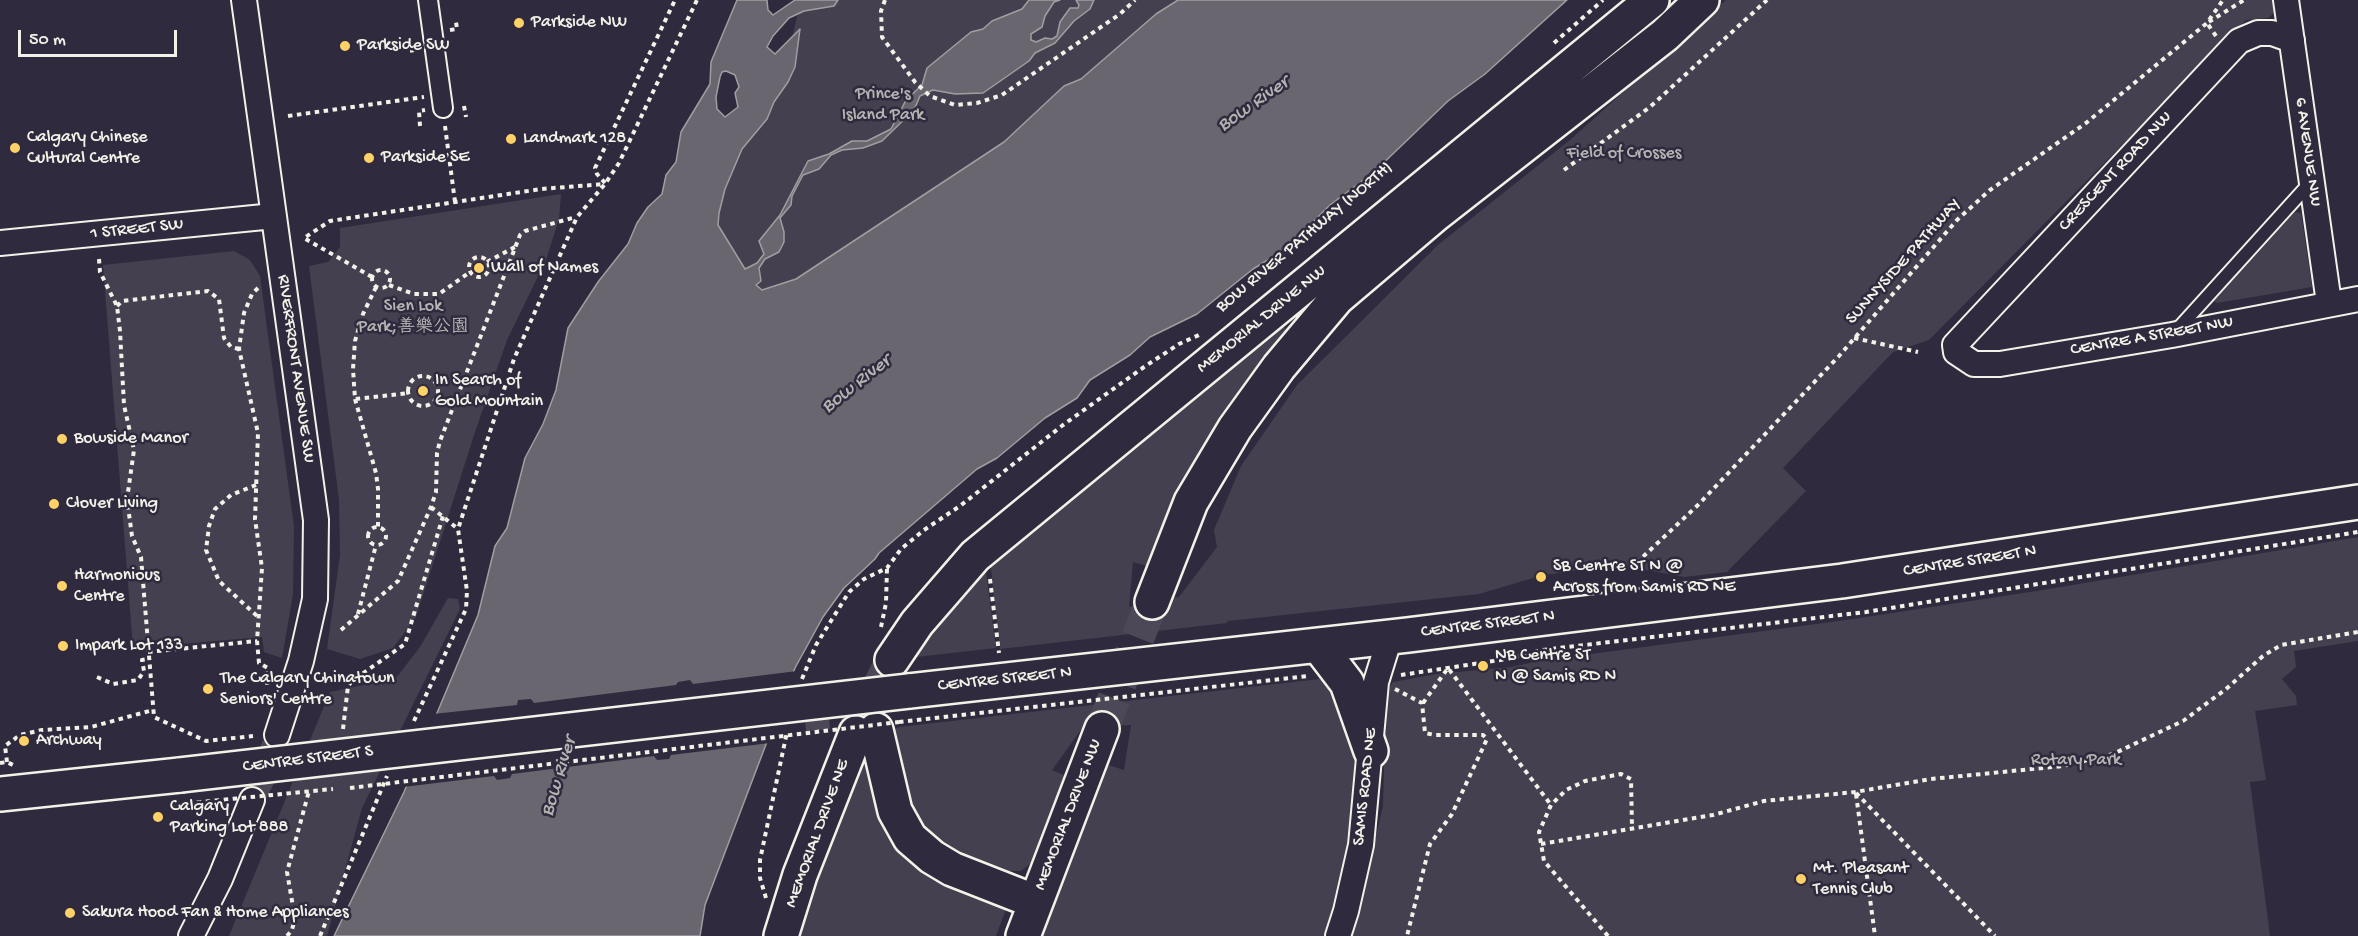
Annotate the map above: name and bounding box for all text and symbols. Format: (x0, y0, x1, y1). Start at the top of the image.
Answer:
place label: Parkside NW (531, 12, 627, 34)
marker: Parkside NW (512, 16, 526, 30)
scale bar (21, 18, 180, 56)
text: 50 m (29, 30, 66, 51)
place label: Parkside SW (357, 35, 450, 57)
marker: Parkside SW (338, 39, 352, 53)
water label: Bow River (1214, 72, 1294, 138)
park label: Prince's Island Park (842, 84, 924, 127)
street label: 6 AVENUE NW (2289, 96, 2325, 208)
street label: CRESCENT ROAD NW (2055, 107, 2177, 237)
place label: Calgary Chinese Cultural Centre (27, 127, 148, 170)
place label: Landmark 128 (523, 128, 626, 150)
marker: Landmark 128 (504, 132, 518, 146)
marker: Calgary Chinese Cultural Centre (8, 141, 22, 155)
park label: Field of Crosses (1567, 143, 1681, 165)
place label: Parkside SE (381, 147, 470, 169)
marker: Parkside SE (362, 151, 376, 165)
street label: BOW RIVER PATHWAY (NORTH) (1212, 158, 1398, 318)
street label: SUNNYSIDE PATHWAY (1842, 194, 1966, 330)
street label: 1 STREET SW (89, 214, 185, 246)
place label: Wall of Names (491, 257, 598, 279)
marker: Wall of Names (472, 261, 486, 275)
street label: MEMORIAL DRIVE NW (1193, 261, 1331, 379)
street label: RIVERFRONT AVENUE SW (271, 273, 319, 465)
park label: Sien Lok Park;善樂公園 (357, 296, 469, 338)
street label: CENTRE A STREET NW (2069, 312, 2235, 362)
water label: Bow River (817, 350, 897, 420)
place label: In Search of Gold Mountain (435, 370, 543, 412)
marker: In Search of Gold Mountain (416, 384, 430, 398)
place label: Bowside Manor (74, 428, 188, 450)
marker: Bowside Manor (55, 432, 69, 446)
place label: Clover Living (66, 493, 158, 515)
marker: Clover Living (47, 497, 61, 511)
street label: CENTRE STREET N (1902, 541, 2038, 583)
place label: SB Centre ST N @ Across from Samis RD NE (1553, 556, 1736, 598)
place label: Harmonious Centre (74, 565, 160, 608)
marker: SB Centre ST N @ Across from Samis RD NE (1534, 570, 1548, 584)
marker: Harmonious Centre (55, 579, 69, 593)
street label: CENTRE STREET N (1420, 606, 1556, 644)
place label: Impark Lot 133 (75, 635, 183, 657)
marker: Impark Lot 133 (56, 639, 70, 653)
place label: NB Centre ST N @ Samis RD N (1495, 645, 1616, 688)
marker: NB Centre ST N @ Samis RD N (1476, 659, 1490, 673)
street label: CENTRE STREET N (937, 662, 1073, 698)
place label: The Calgary Chinatown Seniors' Centre (220, 668, 395, 710)
marker: The Calgary Chinatown Seniors' Centre (201, 682, 215, 696)
street label: SAMIS ROAD NE (1349, 727, 1383, 847)
place label: Archway (36, 730, 102, 752)
marker: Archway (17, 734, 31, 748)
water label: Bow River (537, 734, 583, 820)
street label: MEMORIAL DRIVE NW (1030, 736, 1108, 894)
street label: CENTRE STREET S (242, 741, 374, 779)
park label: Rotary Park (2031, 750, 2121, 772)
street label: MEMORIAL DRIVE NE (781, 757, 855, 911)
place label: Calgary Parking Lot 888 (170, 796, 288, 838)
marker: Calgary Parking Lot 888 (151, 810, 165, 824)
place label: Mt. Pleasant Tennis Club (1813, 858, 1908, 900)
marker: Mt. Pleasant Tennis Club (1794, 872, 1808, 886)
place label: Sakura Hood Fan & Home Appliances (82, 902, 349, 924)
marker: Sakura Hood Fan & Home Appliances (63, 906, 77, 920)

